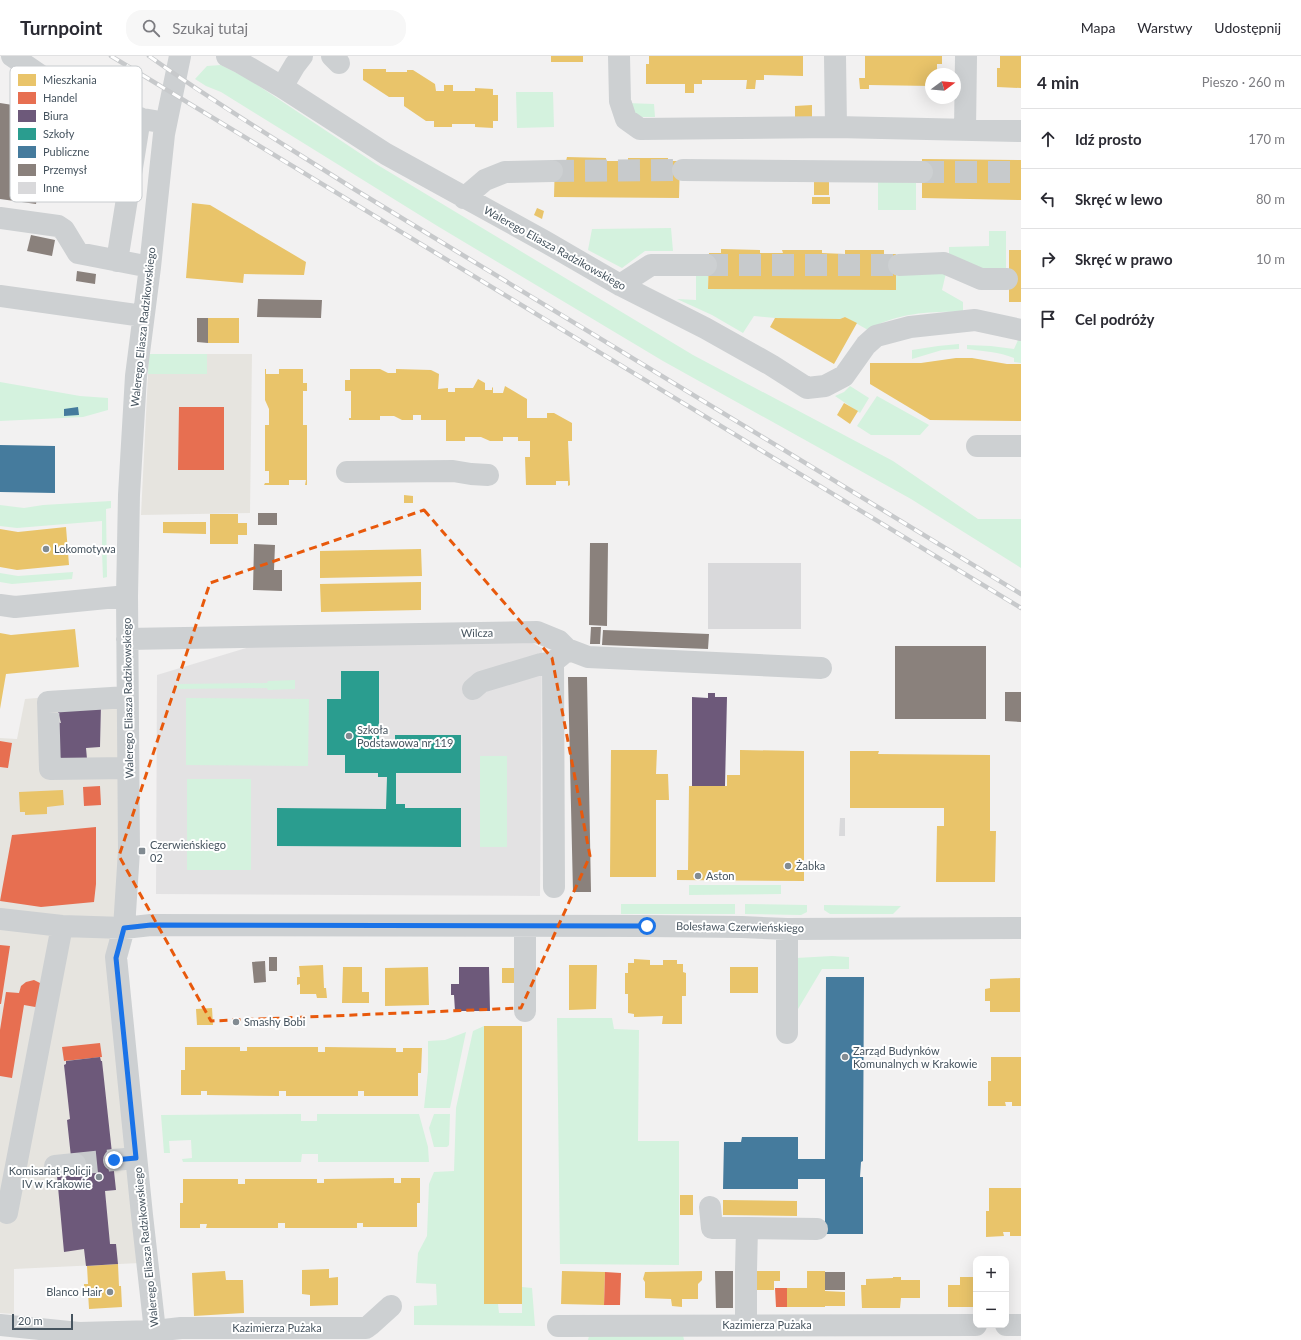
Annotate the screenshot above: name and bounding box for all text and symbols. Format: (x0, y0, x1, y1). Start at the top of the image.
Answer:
search box (126, 10, 406, 46)
text: Turnpoint (20, 16, 102, 39)
icon: search (140, 17, 162, 39)
text: Szukaj tutaj (172, 19, 248, 37)
text: Mapa (1081, 19, 1115, 36)
text: Warstwy (1137, 19, 1192, 36)
text: Udostępnij (1214, 19, 1281, 36)
legend (10, 66, 142, 202)
north arrow (925, 68, 961, 104)
text: 4 min (1037, 72, 1079, 93)
text: Mieszkania (43, 73, 97, 86)
text: Pieszo · 260 m (1202, 74, 1285, 90)
text: Handel (43, 91, 77, 104)
text: Biura (43, 109, 68, 122)
text: Szkoły (43, 127, 75, 140)
icon: ahead (1037, 128, 1059, 150)
text: Idź prosto (1075, 130, 1142, 148)
text: 170 m (1248, 131, 1285, 147)
text: Publiczne (43, 145, 89, 158)
text: Przemysł (43, 163, 87, 176)
text: Inne (43, 181, 64, 194)
icon: left (1037, 188, 1059, 210)
text: Skręć w lewo (1075, 190, 1163, 208)
text: 80 m (1256, 191, 1285, 207)
street label: Walerego Eliasza Radzikowskiego (482, 203, 629, 292)
street label: Walerego Eliasza Radzikowskiego (128, 246, 157, 408)
icon: right (1037, 248, 1059, 270)
text: Skręć w prawo (1075, 250, 1173, 268)
text: 10 m (1256, 251, 1285, 267)
icon: arrive (1037, 308, 1059, 330)
text: Cel podróży (1075, 310, 1154, 328)
place label: Lokomotywa (54, 542, 116, 555)
marker: Lokomotywa (41, 544, 51, 554)
street label: Walerego Eliasza Radzikowskiego (120, 618, 135, 778)
street label: Wilcza (461, 626, 493, 639)
place label: Szkoła Podstawowa nr 119 (357, 723, 453, 749)
marker: Szkoła Podstawowa nr 119 (344, 731, 354, 741)
place label: Czerwieńskiego 02 (150, 838, 226, 864)
marker: Czerwieńskiego 02 (137, 846, 147, 856)
place label: Żabka (796, 859, 825, 872)
marker: Żabka (783, 861, 793, 871)
place label: Aston (706, 869, 735, 882)
marker: Aston (693, 871, 703, 881)
route start (638, 917, 656, 935)
street label: Bolesława Czerwieńskiego (676, 919, 804, 934)
place label: Smashy Bobi (244, 1015, 306, 1028)
marker: Smashy Bobi (231, 1017, 241, 1027)
place label: Zarząd Budynków Komunalnych w Krakowie (853, 1044, 978, 1070)
marker: Zarząd Budynków Komunalnych w Krakowie (840, 1052, 850, 1062)
route end (105, 1151, 123, 1169)
place label: Komisariat Policji IV w Krakowie (9, 1164, 91, 1190)
street label: Walerego Eliasza Radzikowskiego (131, 1166, 160, 1328)
marker: Komisariat Policji IV w Krakowie (94, 1172, 104, 1182)
map controls (973, 1256, 1009, 1328)
button: + (973, 1256, 1009, 1292)
place label: Blanco Hair (46, 1285, 102, 1298)
marker: Blanco Hair (105, 1287, 115, 1297)
button: − (973, 1292, 1009, 1328)
scale bar (12, 1312, 73, 1331)
text: 20 m (18, 1314, 43, 1327)
street label: Kazimierza Pużaka (722, 1318, 812, 1331)
street label: Kazimierza Pużaka (232, 1321, 322, 1334)

